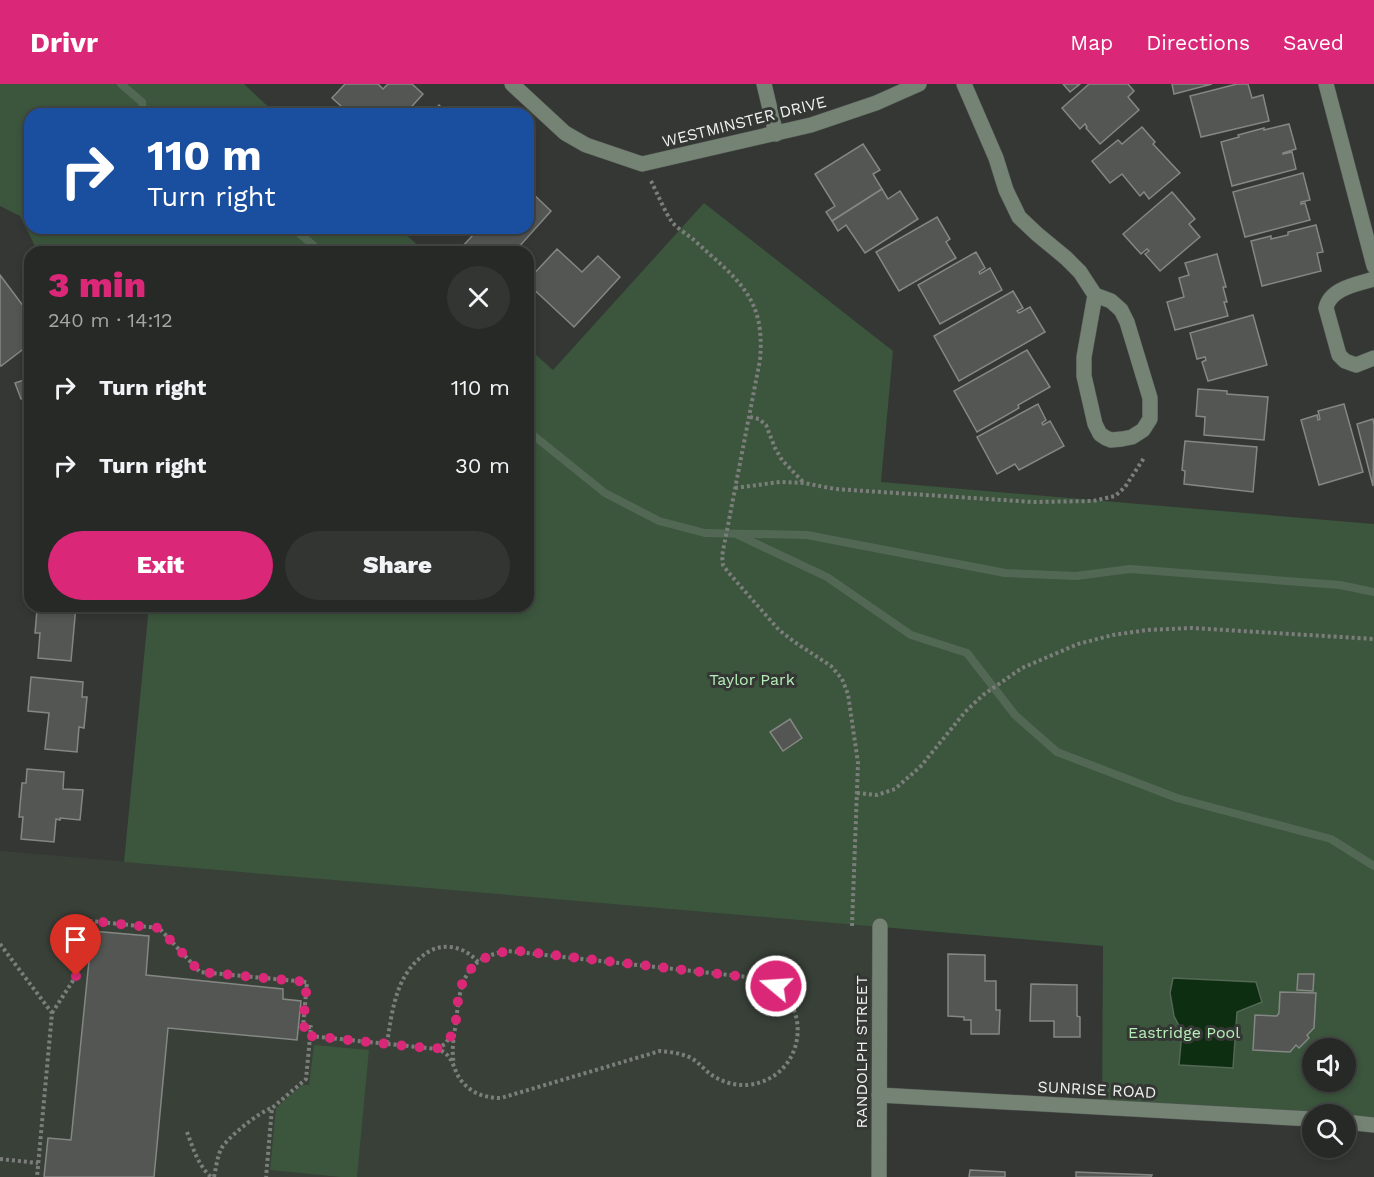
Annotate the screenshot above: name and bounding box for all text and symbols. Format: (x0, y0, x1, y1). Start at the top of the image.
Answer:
text: Drivr (30, 26, 98, 59)
text: Map (1070, 30, 1113, 55)
text: Directions (1146, 30, 1250, 55)
text: Saved (1283, 30, 1344, 55)
street label: WESTMINSTER DRIVE (660, 92, 828, 151)
text: 110 m (147, 131, 262, 180)
icon: right (48, 132, 126, 210)
text: Turn right (147, 181, 276, 213)
text: 3 min (48, 264, 146, 306)
button: close (447, 266, 510, 329)
text: 240 m · 14:12 (48, 308, 173, 332)
icon: right (48, 371, 81, 404)
text: Turn right (99, 375, 206, 400)
text: 110 m (451, 375, 510, 400)
icon: right (48, 449, 81, 482)
text: Turn right (99, 453, 206, 478)
text: 30 m (455, 453, 510, 478)
button: Exit (48, 531, 273, 600)
button: Share (285, 531, 510, 600)
park label: Taylor Park (709, 670, 795, 689)
pin (50, 914, 101, 976)
icon: arrive (59, 923, 92, 956)
position arrow (744, 954, 808, 1018)
street label: RANDOLPH STREET (852, 975, 871, 1129)
park label: Eastridge Pool (1128, 1023, 1240, 1042)
map controls (1302, 1038, 1356, 1158)
button: sound (1302, 1038, 1356, 1092)
street label: SUNRISE ROAD (1037, 1077, 1157, 1102)
button: search (1302, 1104, 1356, 1158)

